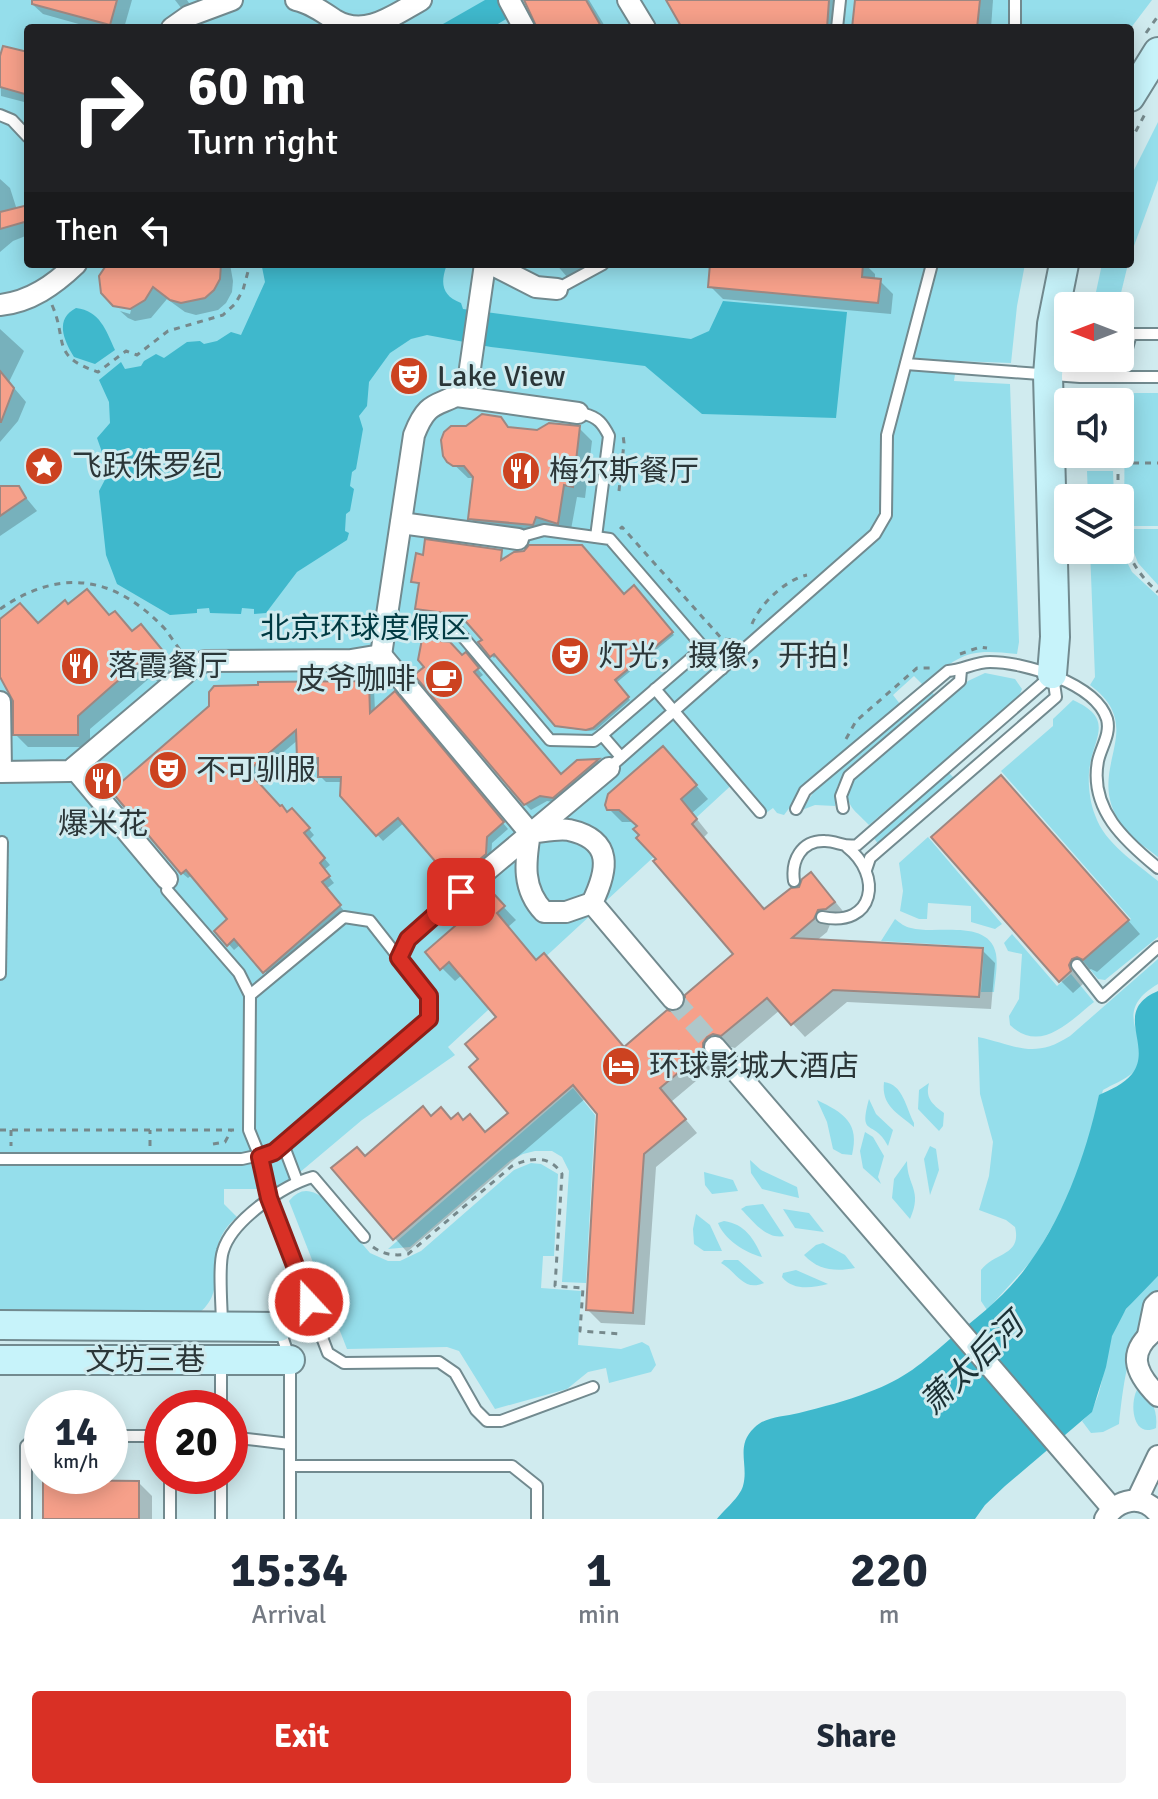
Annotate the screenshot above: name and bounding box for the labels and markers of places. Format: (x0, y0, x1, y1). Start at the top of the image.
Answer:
theatre icon: Lake View (388, 355, 430, 397)
place label: Lake View (437, 358, 566, 395)
place icon: 飞跃侏罗纪 (23, 445, 65, 487)
place label: 飞跃侏罗纪 (72, 448, 222, 485)
restaurant icon: 梅尔斯餐厅 (500, 450, 542, 492)
place label: 梅尔斯餐厅 (549, 453, 699, 490)
theatre icon: 灯光，摄像，开拍！ (549, 635, 591, 677)
place label: 灯光，摄像，开拍！ (598, 638, 868, 675)
restaurant icon: 落霞餐厅 (59, 645, 101, 687)
place label: 落霞餐厅 (108, 648, 228, 685)
cafe icon: 皮爷咖啡 (423, 658, 465, 700)
place label: 皮爷咖啡 (296, 661, 416, 698)
theatre icon: 不可驯服 (147, 749, 189, 791)
place label: 不可驯服 (196, 752, 316, 789)
restaurant icon: 爆米花 (82, 760, 124, 802)
place label: 爆米花 (58, 806, 148, 843)
pin (427, 858, 495, 926)
hotel icon: 环球影城大酒店 (600, 1045, 642, 1087)
place label: 环球影城大酒店 (649, 1048, 859, 1085)

